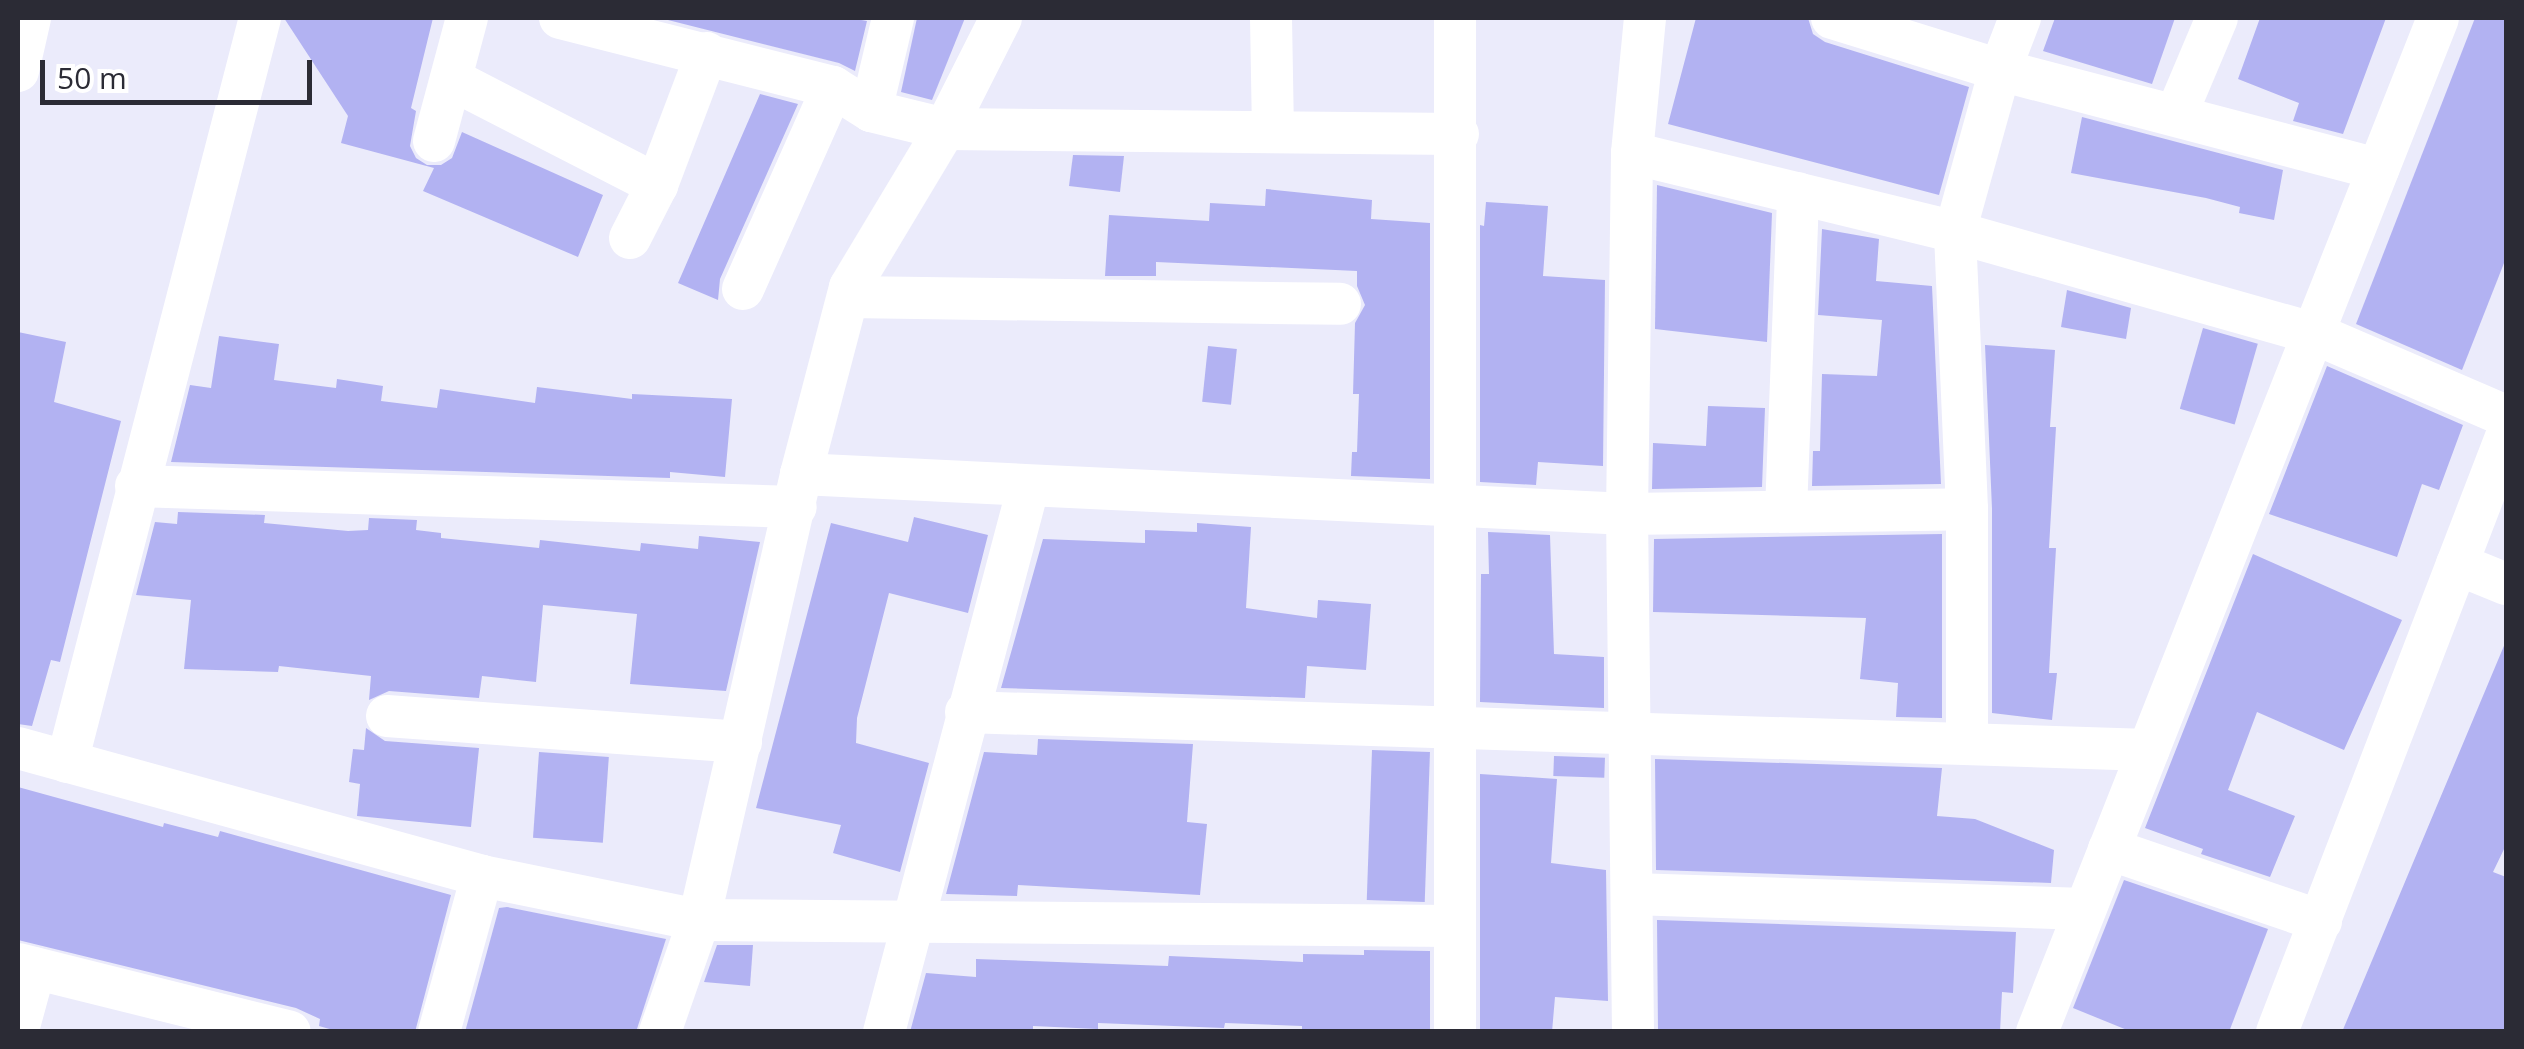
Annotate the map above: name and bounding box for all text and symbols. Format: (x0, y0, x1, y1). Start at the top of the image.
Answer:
scale bar (45, 40, 318, 102)
text: 50 m (57, 57, 127, 98)

